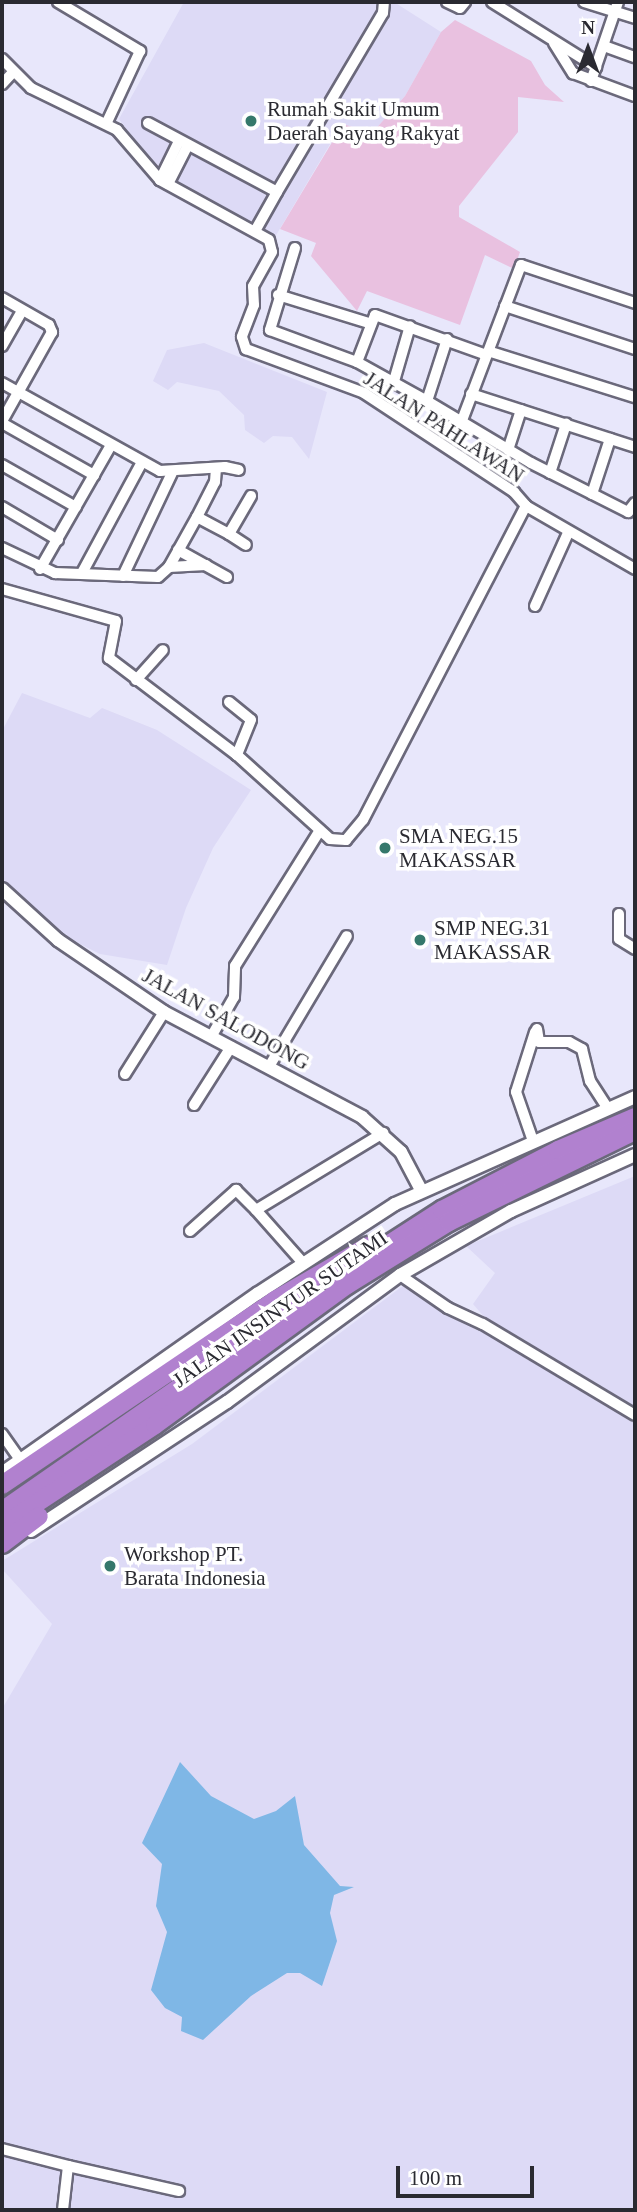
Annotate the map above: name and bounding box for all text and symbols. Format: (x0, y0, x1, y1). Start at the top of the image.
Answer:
north arrow (553, 14, 623, 84)
text: N (581, 17, 595, 38)
place label: Rumah Sakit Umum Daerah Sayang Rakyat (267, 96, 459, 146)
marker: Rumah Sakit Umum Daerah Sayang Rakyat (241, 111, 261, 131)
street label: JALAN PAHLAWAN (359, 366, 529, 488)
place label: SMA NEG.15 MAKASSAR (399, 823, 519, 873)
marker: SMA NEG.15 MAKASSAR (377, 840, 393, 856)
place label: SMP NEG.31 MAKASSAR (434, 915, 551, 965)
marker: SMP NEG.31 MAKASSAR (412, 932, 428, 948)
street label: JALAN SALODONG (138, 963, 314, 1075)
street label: JALAN INSINYUR SUTAMI (168, 1225, 392, 1393)
place label: Workshop PT. Barata Indonesia (124, 1541, 266, 1591)
marker: Workshop PT. Barata Indonesia (102, 1558, 118, 1574)
scale bar (399, 2152, 537, 2196)
text: 100 m (409, 2166, 462, 2190)

